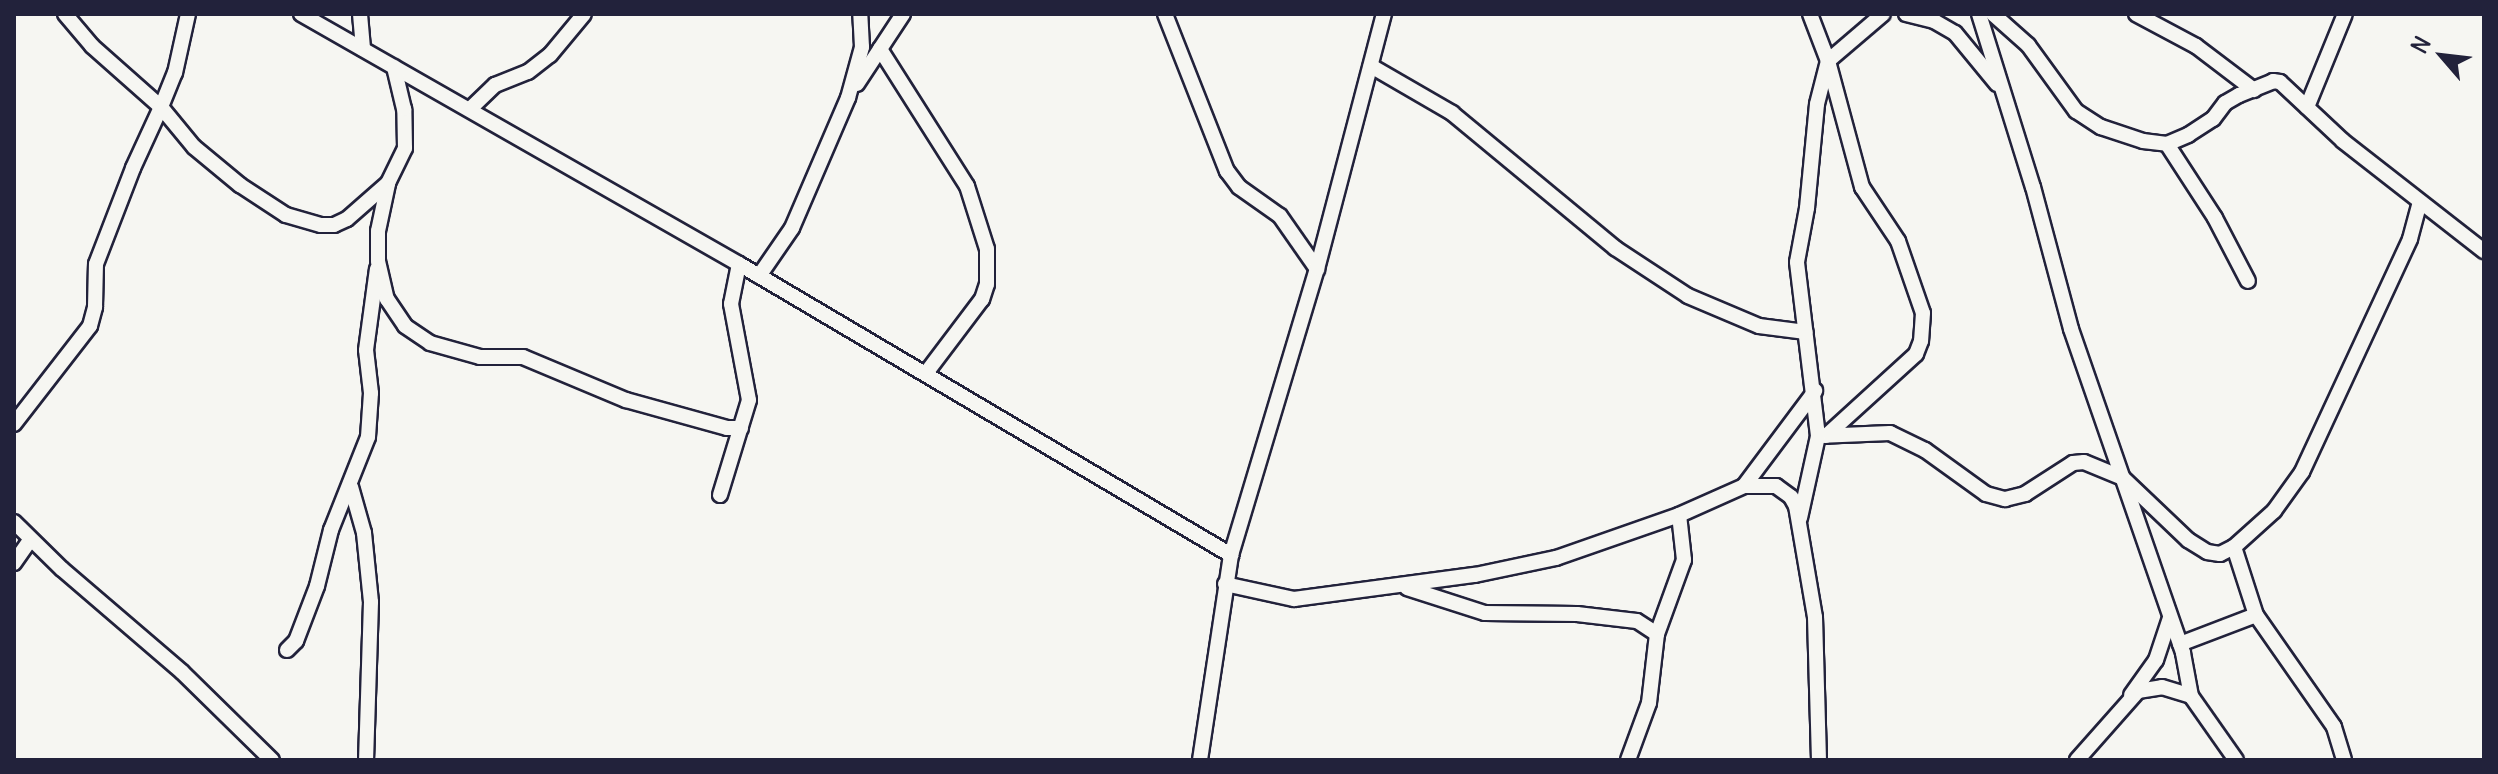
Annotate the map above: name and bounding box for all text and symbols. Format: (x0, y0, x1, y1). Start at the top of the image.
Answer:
north arrow (2402, 16, 2482, 96)
text: N (2405, 31, 2437, 58)

